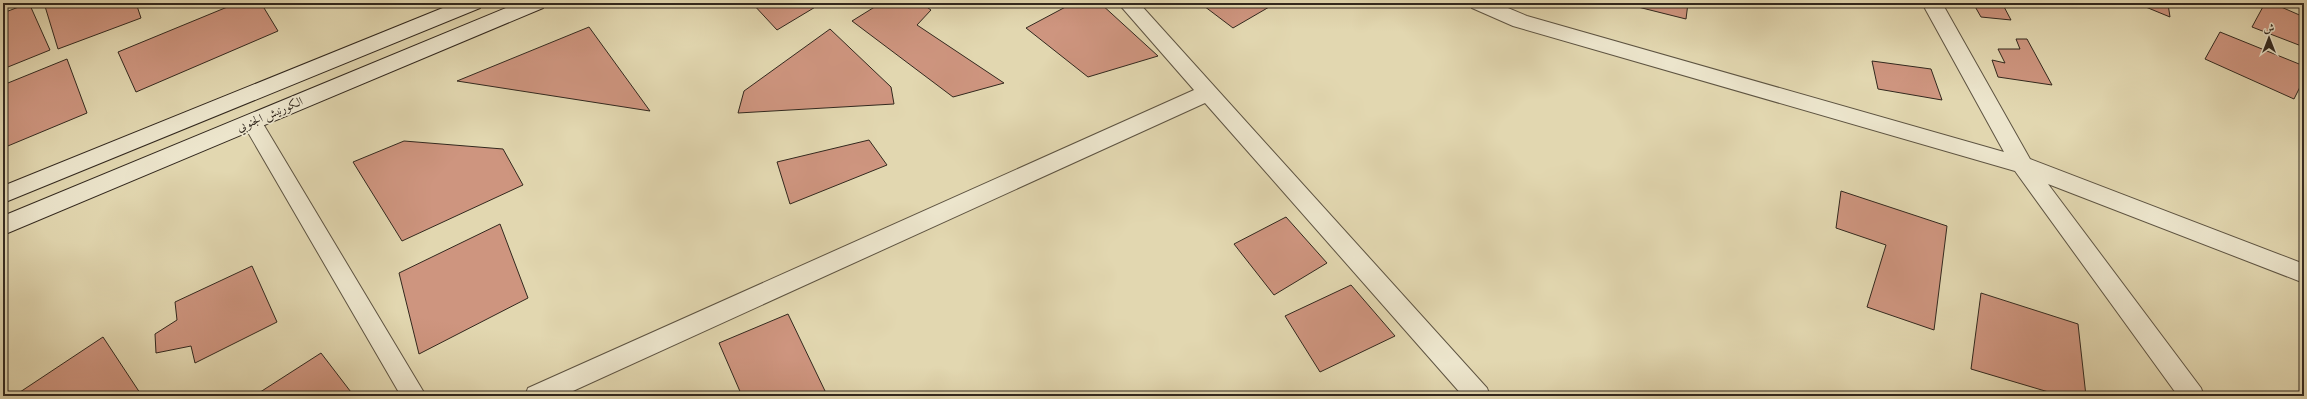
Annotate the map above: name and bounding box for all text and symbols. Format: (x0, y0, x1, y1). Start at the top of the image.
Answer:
north arrow (2249, 18, 2289, 58)
text: ش (2264, 21, 2275, 37)
street label: الكورنيش الجنوبي (234, 93, 306, 137)

